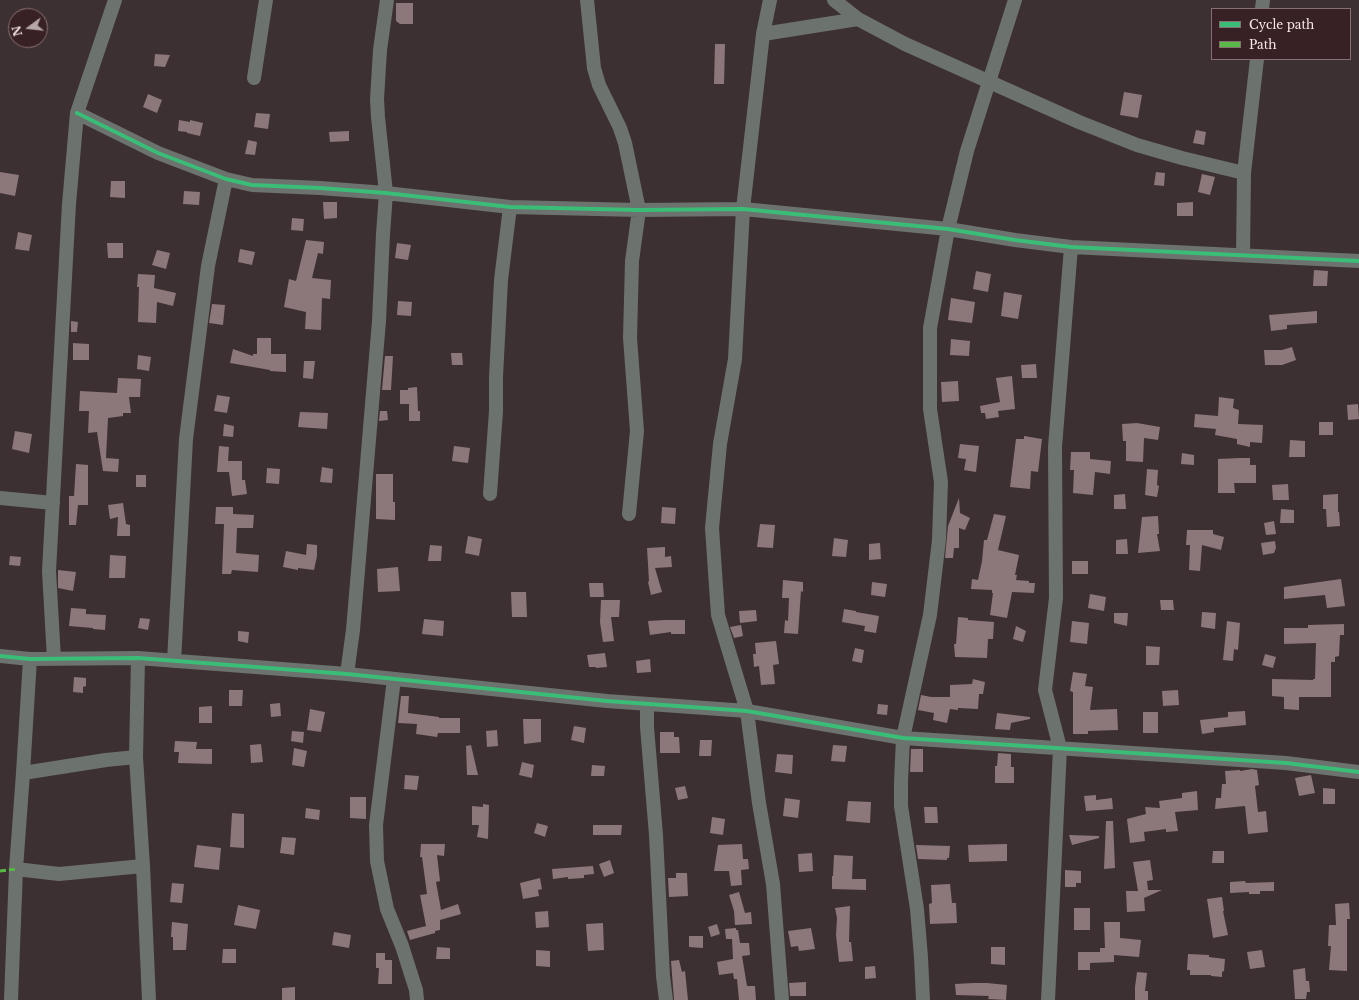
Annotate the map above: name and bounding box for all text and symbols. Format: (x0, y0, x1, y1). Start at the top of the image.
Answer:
north arrow (8, 8, 48, 48)
legend (1211, 8, 1351, 60)
text: Cycle path (1249, 17, 1314, 32)
text: N (9, 24, 25, 38)
text: Path (1249, 37, 1277, 52)

